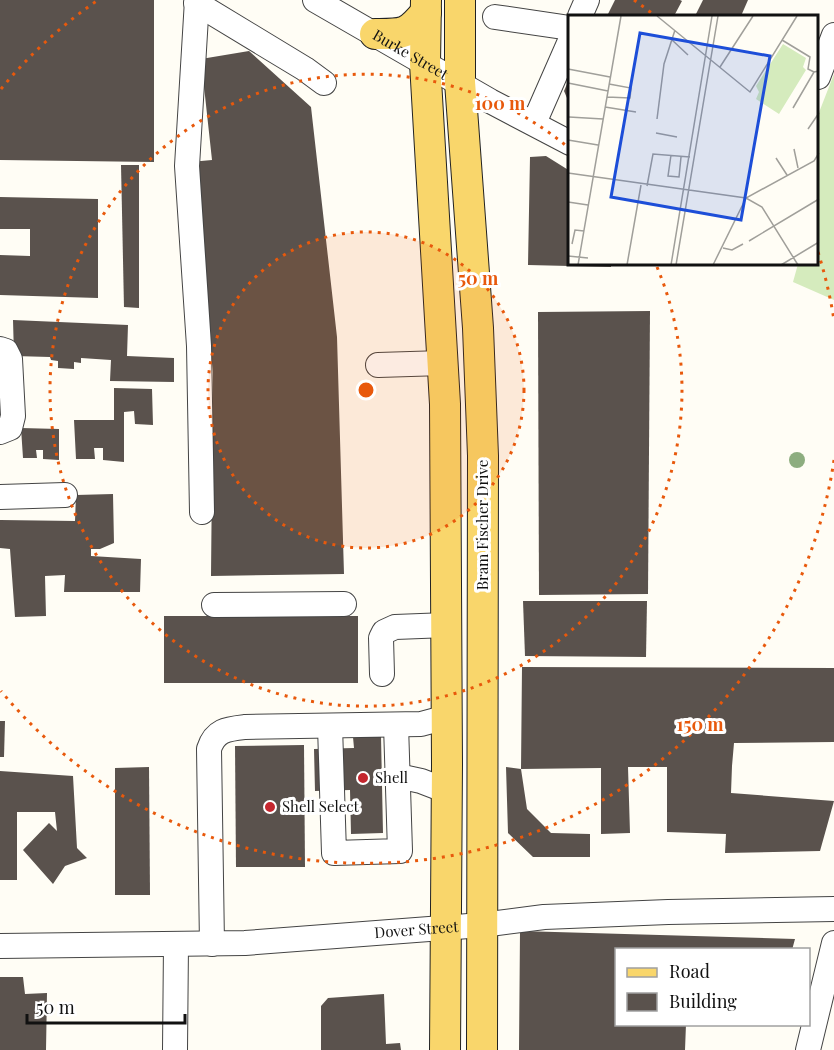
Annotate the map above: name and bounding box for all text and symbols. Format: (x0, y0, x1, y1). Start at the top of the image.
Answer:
inset map (568, 15, 819, 266)
street label: Burke Street (369, 24, 453, 84)
text: 100 m (475, 91, 526, 115)
text: 50 m (458, 266, 499, 290)
centre of rings (356, 380, 376, 400)
street label: Bram Fischer Drive (472, 460, 492, 590)
text: 150 m (676, 712, 724, 736)
place label: Shell (375, 767, 408, 787)
marker: Shell (356, 771, 370, 785)
place label: Shell Select (282, 796, 360, 816)
marker: Shell Select (263, 800, 277, 814)
street label: Dover Street (374, 916, 460, 942)
legend (615, 948, 810, 1026)
text: Road (669, 959, 710, 983)
scale bar (27, 987, 184, 1025)
text: Building (669, 989, 737, 1013)
text: 50 m (36, 995, 75, 1019)

